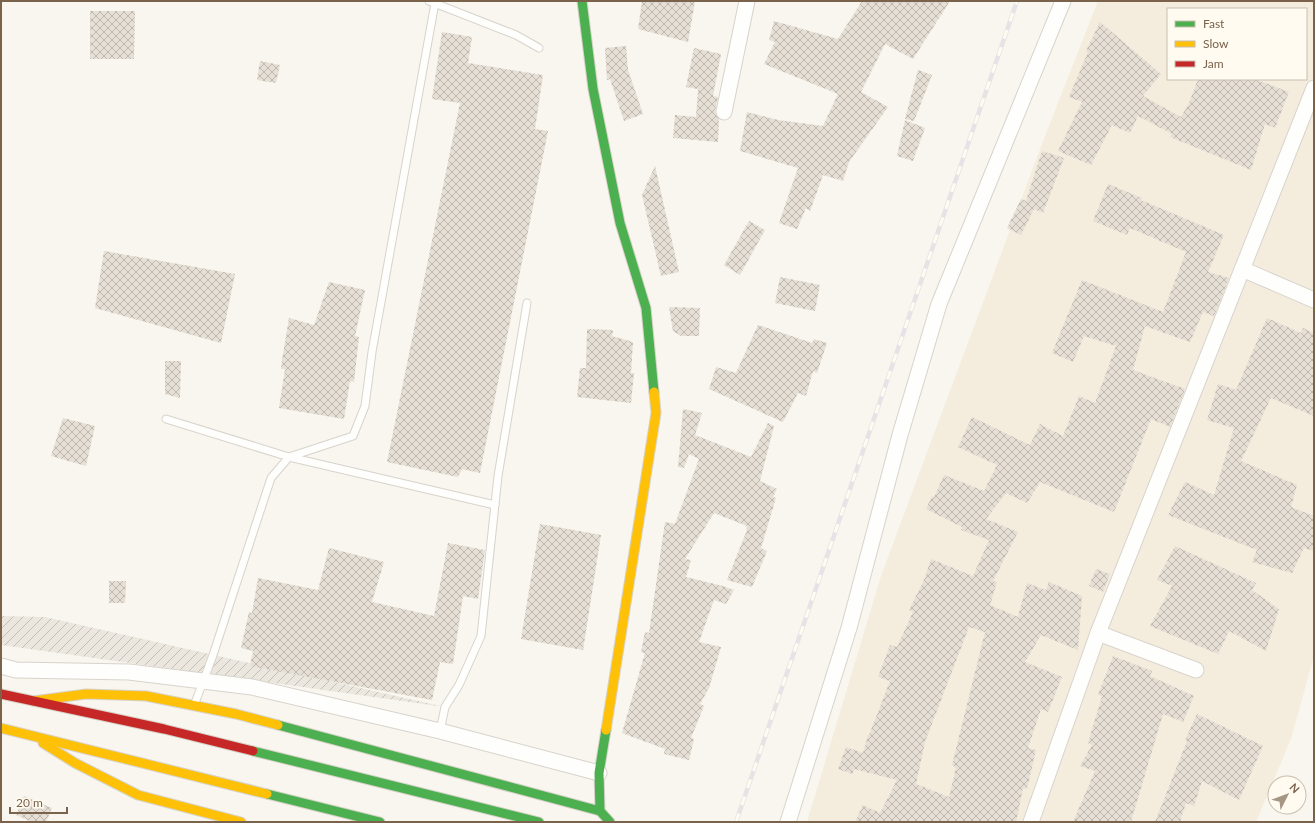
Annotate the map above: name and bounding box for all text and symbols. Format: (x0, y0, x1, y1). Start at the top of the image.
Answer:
legend (1167, 8, 1307, 80)
text: Fast (1203, 16, 1225, 31)
text: Slow (1203, 36, 1229, 51)
text: Jam (1203, 56, 1224, 71)
north arrow (1267, 775, 1307, 815)
text: N (1287, 780, 1302, 795)
scale bar (10, 789, 67, 815)
text: 20 m (16, 795, 43, 810)

